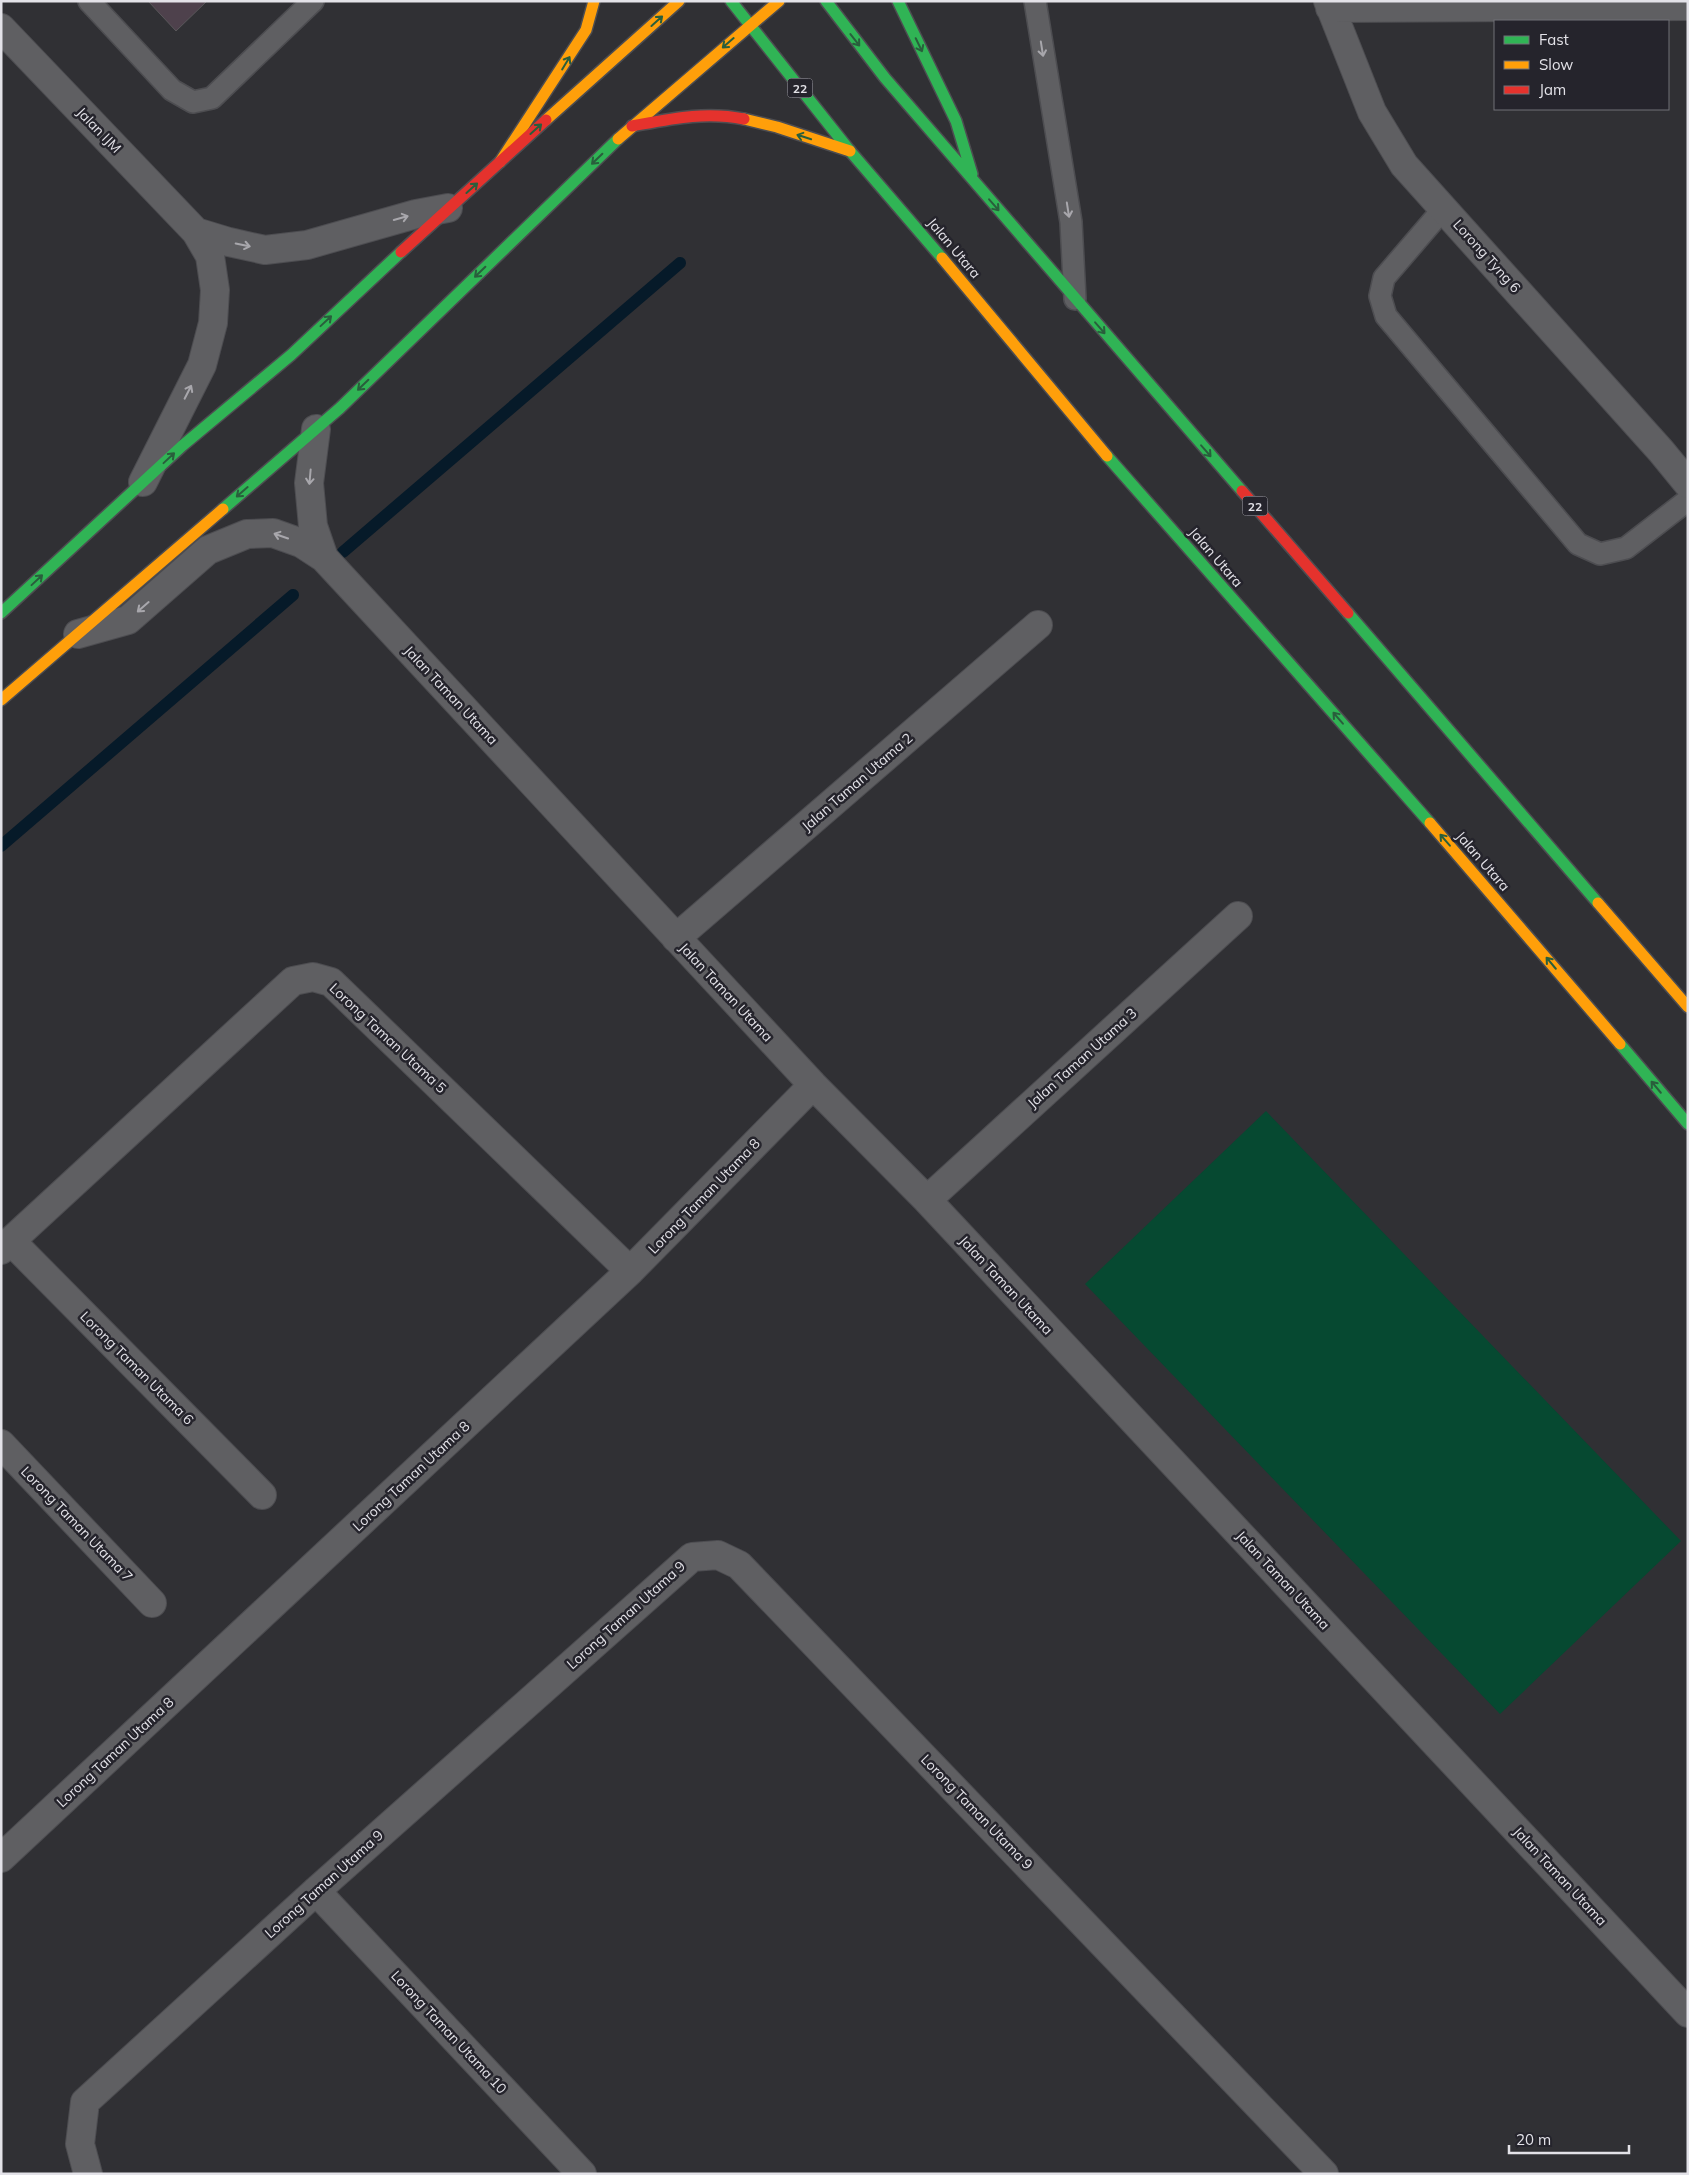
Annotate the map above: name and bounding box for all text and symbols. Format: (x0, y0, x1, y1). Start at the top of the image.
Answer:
one-way arrow (651, 15, 664, 27)
legend (1494, 20, 1669, 110)
text: Fast (1539, 30, 1569, 49)
one-way arrow (850, 34, 861, 47)
one-way arrow (915, 37, 924, 52)
one-way arrow (721, 38, 734, 49)
one-way arrow (1038, 41, 1048, 57)
text: Slow (1539, 55, 1573, 74)
one-way arrow (562, 57, 572, 71)
road number: 22 (788, 78, 812, 98)
text: Jam (1539, 80, 1566, 99)
street label: Jalan IJM (73, 103, 125, 157)
one-way arrow (530, 124, 543, 135)
one-way arrow (796, 131, 812, 141)
one-way arrow (591, 153, 604, 165)
one-way arrow (465, 182, 478, 193)
one-way arrow (988, 198, 1000, 211)
one-way arrow (1064, 201, 1074, 217)
one-way arrow (392, 213, 408, 222)
street label: Jalan Utara (923, 214, 985, 282)
street label: Lorong Tyng 6 (1449, 216, 1525, 296)
one-way arrow (235, 241, 251, 251)
one-way arrow (474, 266, 487, 278)
one-way arrow (320, 315, 333, 327)
one-way arrow (1094, 321, 1106, 334)
one-way arrow (357, 379, 370, 391)
one-way arrow (183, 384, 193, 399)
one-way arrow (1201, 444, 1212, 457)
one-way arrow (163, 452, 176, 464)
one-way arrow (305, 469, 315, 485)
one-way arrow (235, 487, 248, 498)
road number: 22 (1242, 496, 1268, 516)
street label: Jalan Utara (1185, 523, 1247, 591)
one-way arrow (273, 531, 289, 540)
one-way arrow (31, 574, 43, 586)
one-way arrow (137, 601, 150, 613)
street label: Jalan Taman Utama (400, 642, 502, 748)
one-way arrow (1332, 711, 1344, 724)
street label: Jalan Taman Utama 2 (798, 729, 916, 835)
street label: Jalan Utara (1452, 827, 1514, 895)
one-way arrow (1439, 833, 1451, 846)
street label: Jalan Taman Utama (675, 939, 777, 1045)
one-way arrow (1546, 957, 1557, 970)
street label: Lorong Taman Utama 5 (326, 979, 450, 1097)
street label: Jalan Taman Utama 3 (1024, 1004, 1140, 1112)
one-way arrow (1651, 1081, 1662, 1094)
street label: Lorong Taman Utama 8 (644, 1135, 764, 1257)
street label: Jalan Taman Utama (955, 1232, 1057, 1338)
street label: Lorong Taman Utama 6 (76, 1307, 198, 1429)
street label: Lorong Taman Utama 8 (349, 1417, 473, 1535)
street label: Lorong Taman Utama 7 (17, 1463, 137, 1585)
street label: Jalan Taman Utama (1232, 1527, 1334, 1633)
street label: Lorong Taman Utama 9 (563, 1557, 689, 1673)
street label: Lorong Taman Utama 8 (53, 1693, 177, 1811)
street label: Lorong Taman Utama 9 (917, 1751, 1037, 1873)
street label: Jalan Taman Utama (1509, 1823, 1611, 1929)
street label: Lorong Taman Utama 9 (261, 1826, 387, 1942)
street label: Lorong Taman Utama 10 (387, 1967, 511, 2097)
scale bar (1509, 2122, 1629, 2154)
text: 20 m (1516, 2130, 1551, 2149)

